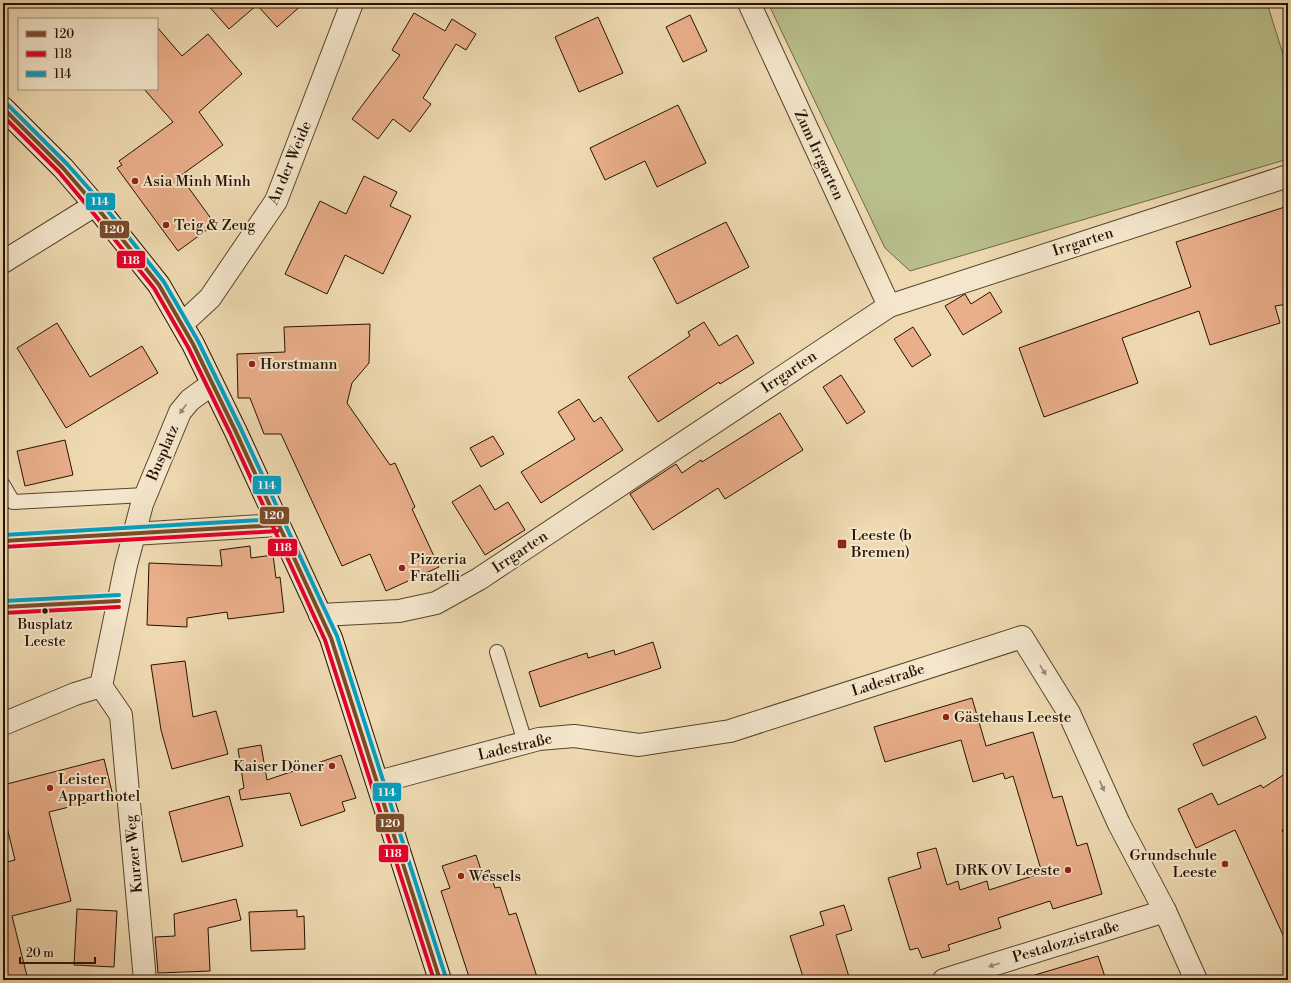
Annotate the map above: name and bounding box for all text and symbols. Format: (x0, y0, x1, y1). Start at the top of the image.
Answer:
legend (18, 18, 158, 90)
text: 120 (54, 27, 74, 42)
text: 118 (54, 47, 72, 62)
text: 114 (54, 67, 71, 82)
street label: Zum Irrgarten (790, 107, 848, 203)
street label: An der Weide (263, 118, 316, 209)
place label: Asia Minh Minh (142, 172, 251, 191)
marker: Asia Minh Minh (130, 176, 140, 186)
line badge: 114 (85, 192, 116, 211)
text: 114 (91, 195, 109, 209)
place label: Teig & Zeug (174, 216, 256, 235)
line badge: 120 (99, 220, 130, 239)
marker: Teig & Zeug (161, 220, 171, 230)
text: 120 (104, 223, 124, 237)
street label: Irrgarten (1050, 223, 1116, 261)
line badge: 118 (116, 250, 146, 269)
text: 118 (122, 254, 140, 268)
street label: Irrgarten (758, 347, 820, 397)
place label: Horstmann (260, 355, 338, 374)
marker: Horstmann (247, 359, 257, 369)
one-way arrow (179, 404, 187, 415)
street label: Busplatz (142, 422, 183, 485)
line badge: 114 (252, 475, 282, 495)
text: 114 (258, 479, 276, 493)
line badge: 120 (259, 506, 290, 525)
text: 120 (264, 509, 284, 523)
place label: Leeste (b Bremen) (850, 526, 912, 562)
street label: Irrgarten (489, 527, 551, 577)
line badge: 118 (267, 538, 298, 557)
marker: Leeste (b Bremen) (836, 538, 848, 550)
text: 118 (274, 541, 292, 555)
place label: Pizzeria Fratelli (410, 550, 467, 586)
marker: Pizzeria Fratelli (397, 563, 407, 573)
marker: Busplatz Leeste (40, 606, 50, 616)
place label: Busplatz Leeste (17, 616, 73, 651)
street label: Ladestraße (849, 659, 927, 701)
one-way arrow (1039, 664, 1046, 676)
place label: Gästehaus Leeste (954, 708, 1071, 727)
marker: Gästehaus Leeste (941, 712, 951, 722)
street label: Ladestraße (476, 729, 554, 765)
place label: Kaiser Döner (233, 757, 325, 776)
marker: Kaiser Döner (327, 761, 337, 771)
place label: Leister Apparthotel (57, 770, 141, 806)
one-way arrow (1099, 780, 1105, 791)
line badge: 114 (372, 782, 402, 802)
marker: Leister Apparthotel (45, 783, 55, 793)
text: 114 (378, 786, 396, 800)
line badge: 120 (375, 813, 405, 833)
street label: Kurzer Weg (121, 814, 147, 894)
text: 120 (380, 817, 400, 831)
line badge: 118 (378, 844, 409, 863)
place label: Grundschule Leeste (1130, 846, 1217, 882)
text: 118 (384, 847, 402, 861)
marker: Grundschule Leeste (1220, 859, 1230, 869)
place label: DRK OV Leeste (955, 861, 1060, 880)
marker: DRK OV Leeste (1063, 865, 1073, 875)
place label: Wessels (468, 867, 521, 886)
marker: Wessels (456, 871, 466, 881)
street label: Pestalozzistraße (1010, 917, 1122, 967)
scale bar (20, 939, 95, 965)
text: 20 m (26, 946, 54, 961)
one-way arrow (987, 962, 999, 968)

